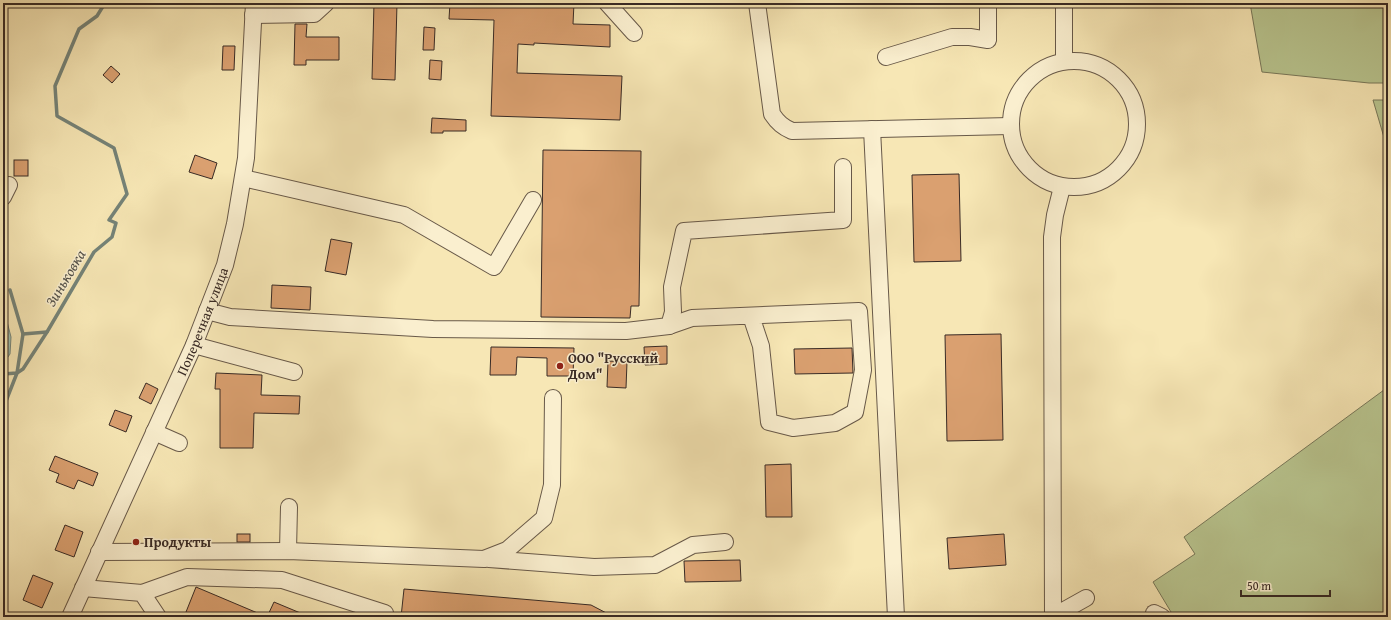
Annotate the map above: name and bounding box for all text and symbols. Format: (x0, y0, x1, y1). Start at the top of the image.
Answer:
water label: Зиньковка (40, 245, 90, 310)
street label: Поперечная улица (171, 264, 233, 379)
place label: ООО "Русский Дом" (567, 348, 659, 384)
marker: ООО "Русский Дом" (555, 361, 565, 371)
place label: Продукты (144, 532, 211, 552)
marker: Продукты (131, 537, 141, 547)
scale bar (1241, 572, 1330, 598)
text: 50 m (1247, 577, 1271, 594)

